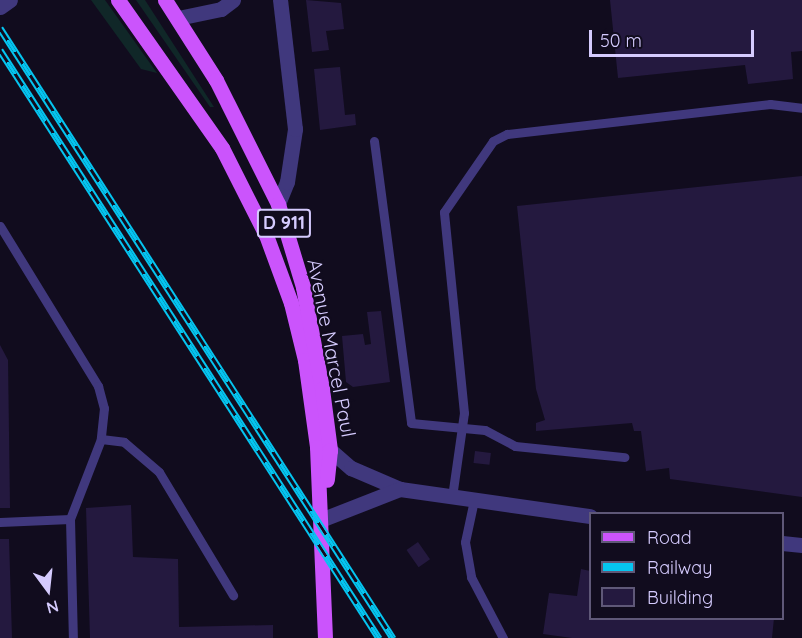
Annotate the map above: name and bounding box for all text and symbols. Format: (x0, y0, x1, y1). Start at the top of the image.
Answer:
scale bar (592, 18, 757, 56)
text: 50 m (600, 29, 642, 52)
road number: D 911 (256, 208, 312, 238)
street label: Avenue Marcel Paul (303, 257, 361, 439)
legend (589, 512, 784, 620)
text: Road (647, 526, 692, 549)
text: Railway (647, 556, 713, 579)
north arrow (18, 560, 78, 620)
text: Building (647, 586, 713, 609)
text: N (44, 596, 61, 619)

